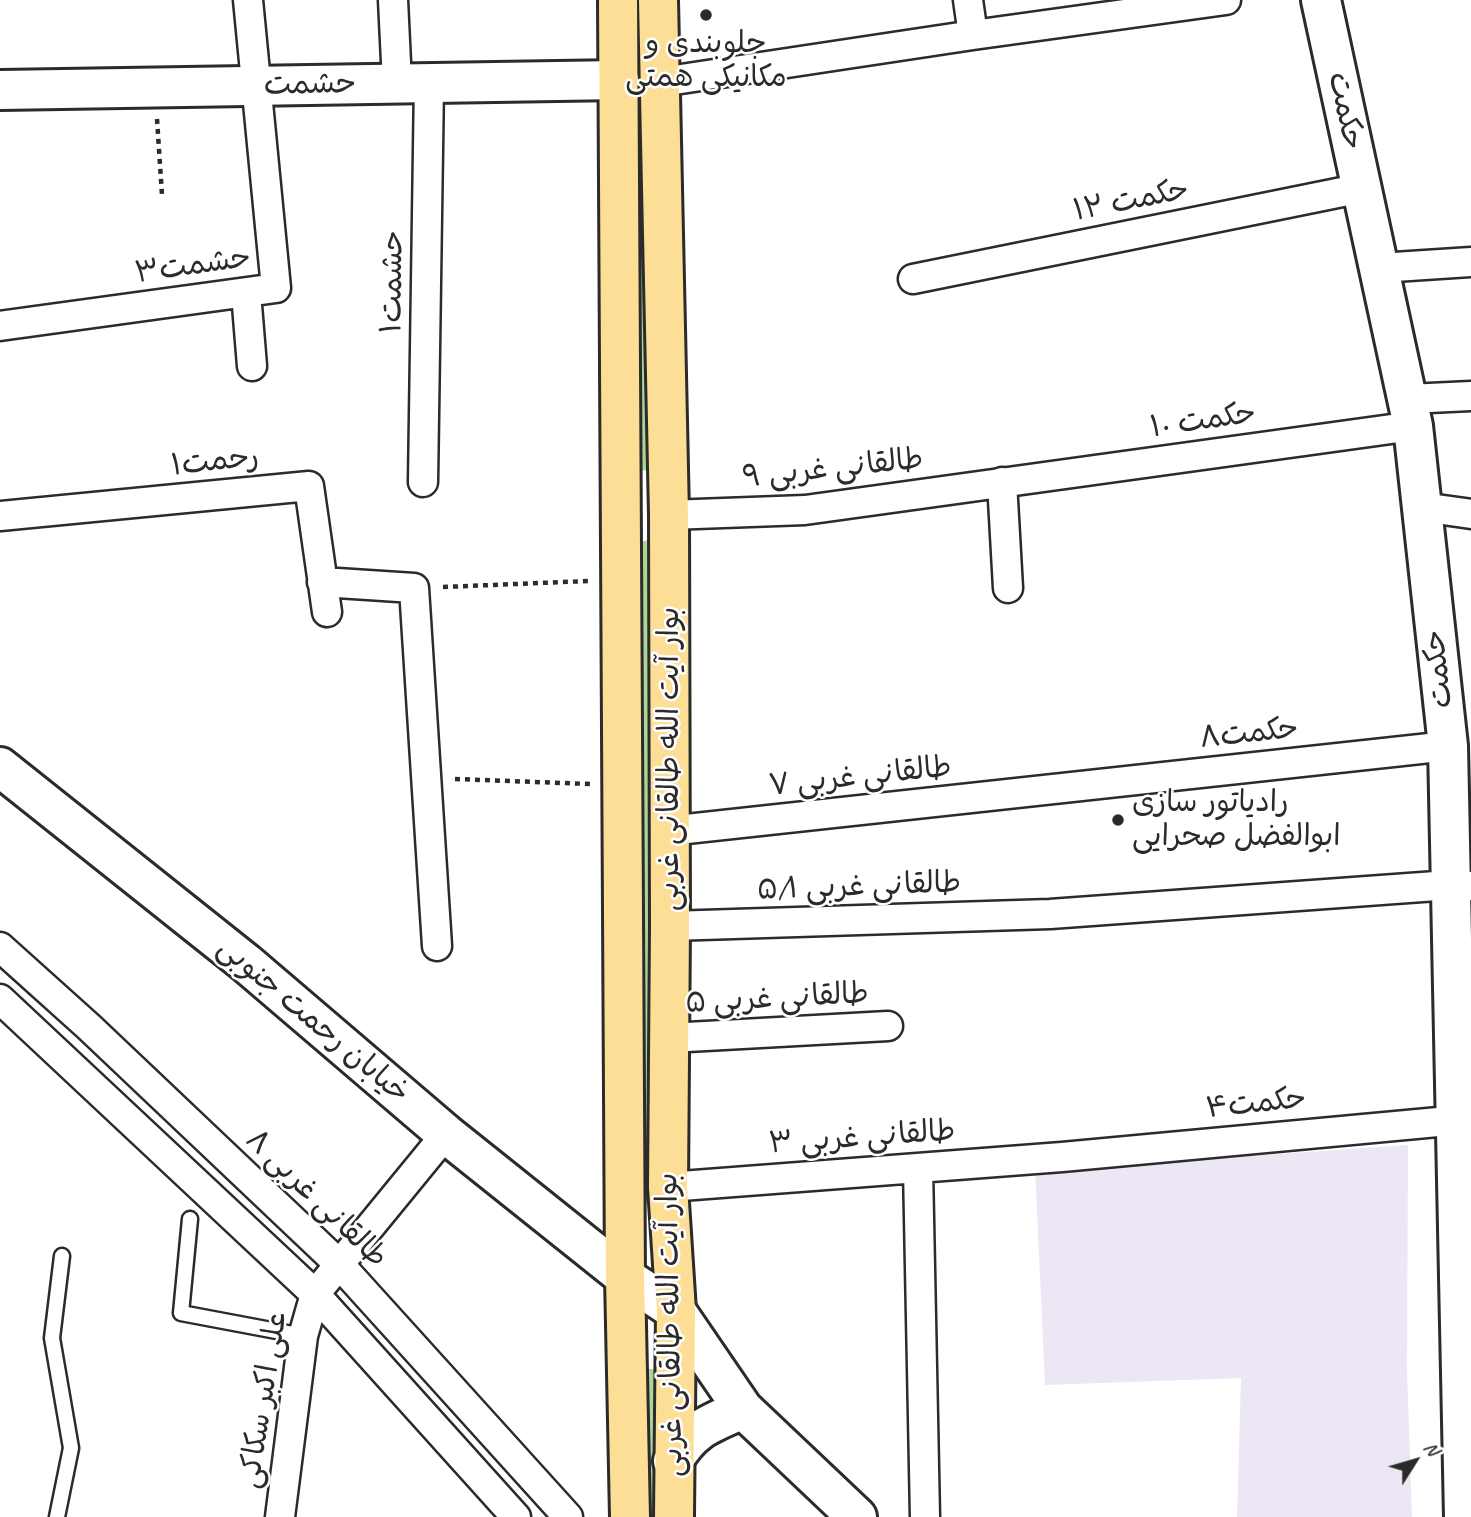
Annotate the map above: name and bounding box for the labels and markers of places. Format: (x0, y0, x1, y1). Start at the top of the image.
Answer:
marker: جلوبندی و مکانیکی همتی (698, 7, 714, 23)
place label: جلوبندی و مکانیکی همتی (625, 26, 787, 96)
place label: رادیاتور سازی ابوالفضل صحرایی (1132, 785, 1341, 856)
marker: رادیاتور سازی ابوالفضل صحرایی (1110, 812, 1126, 828)

